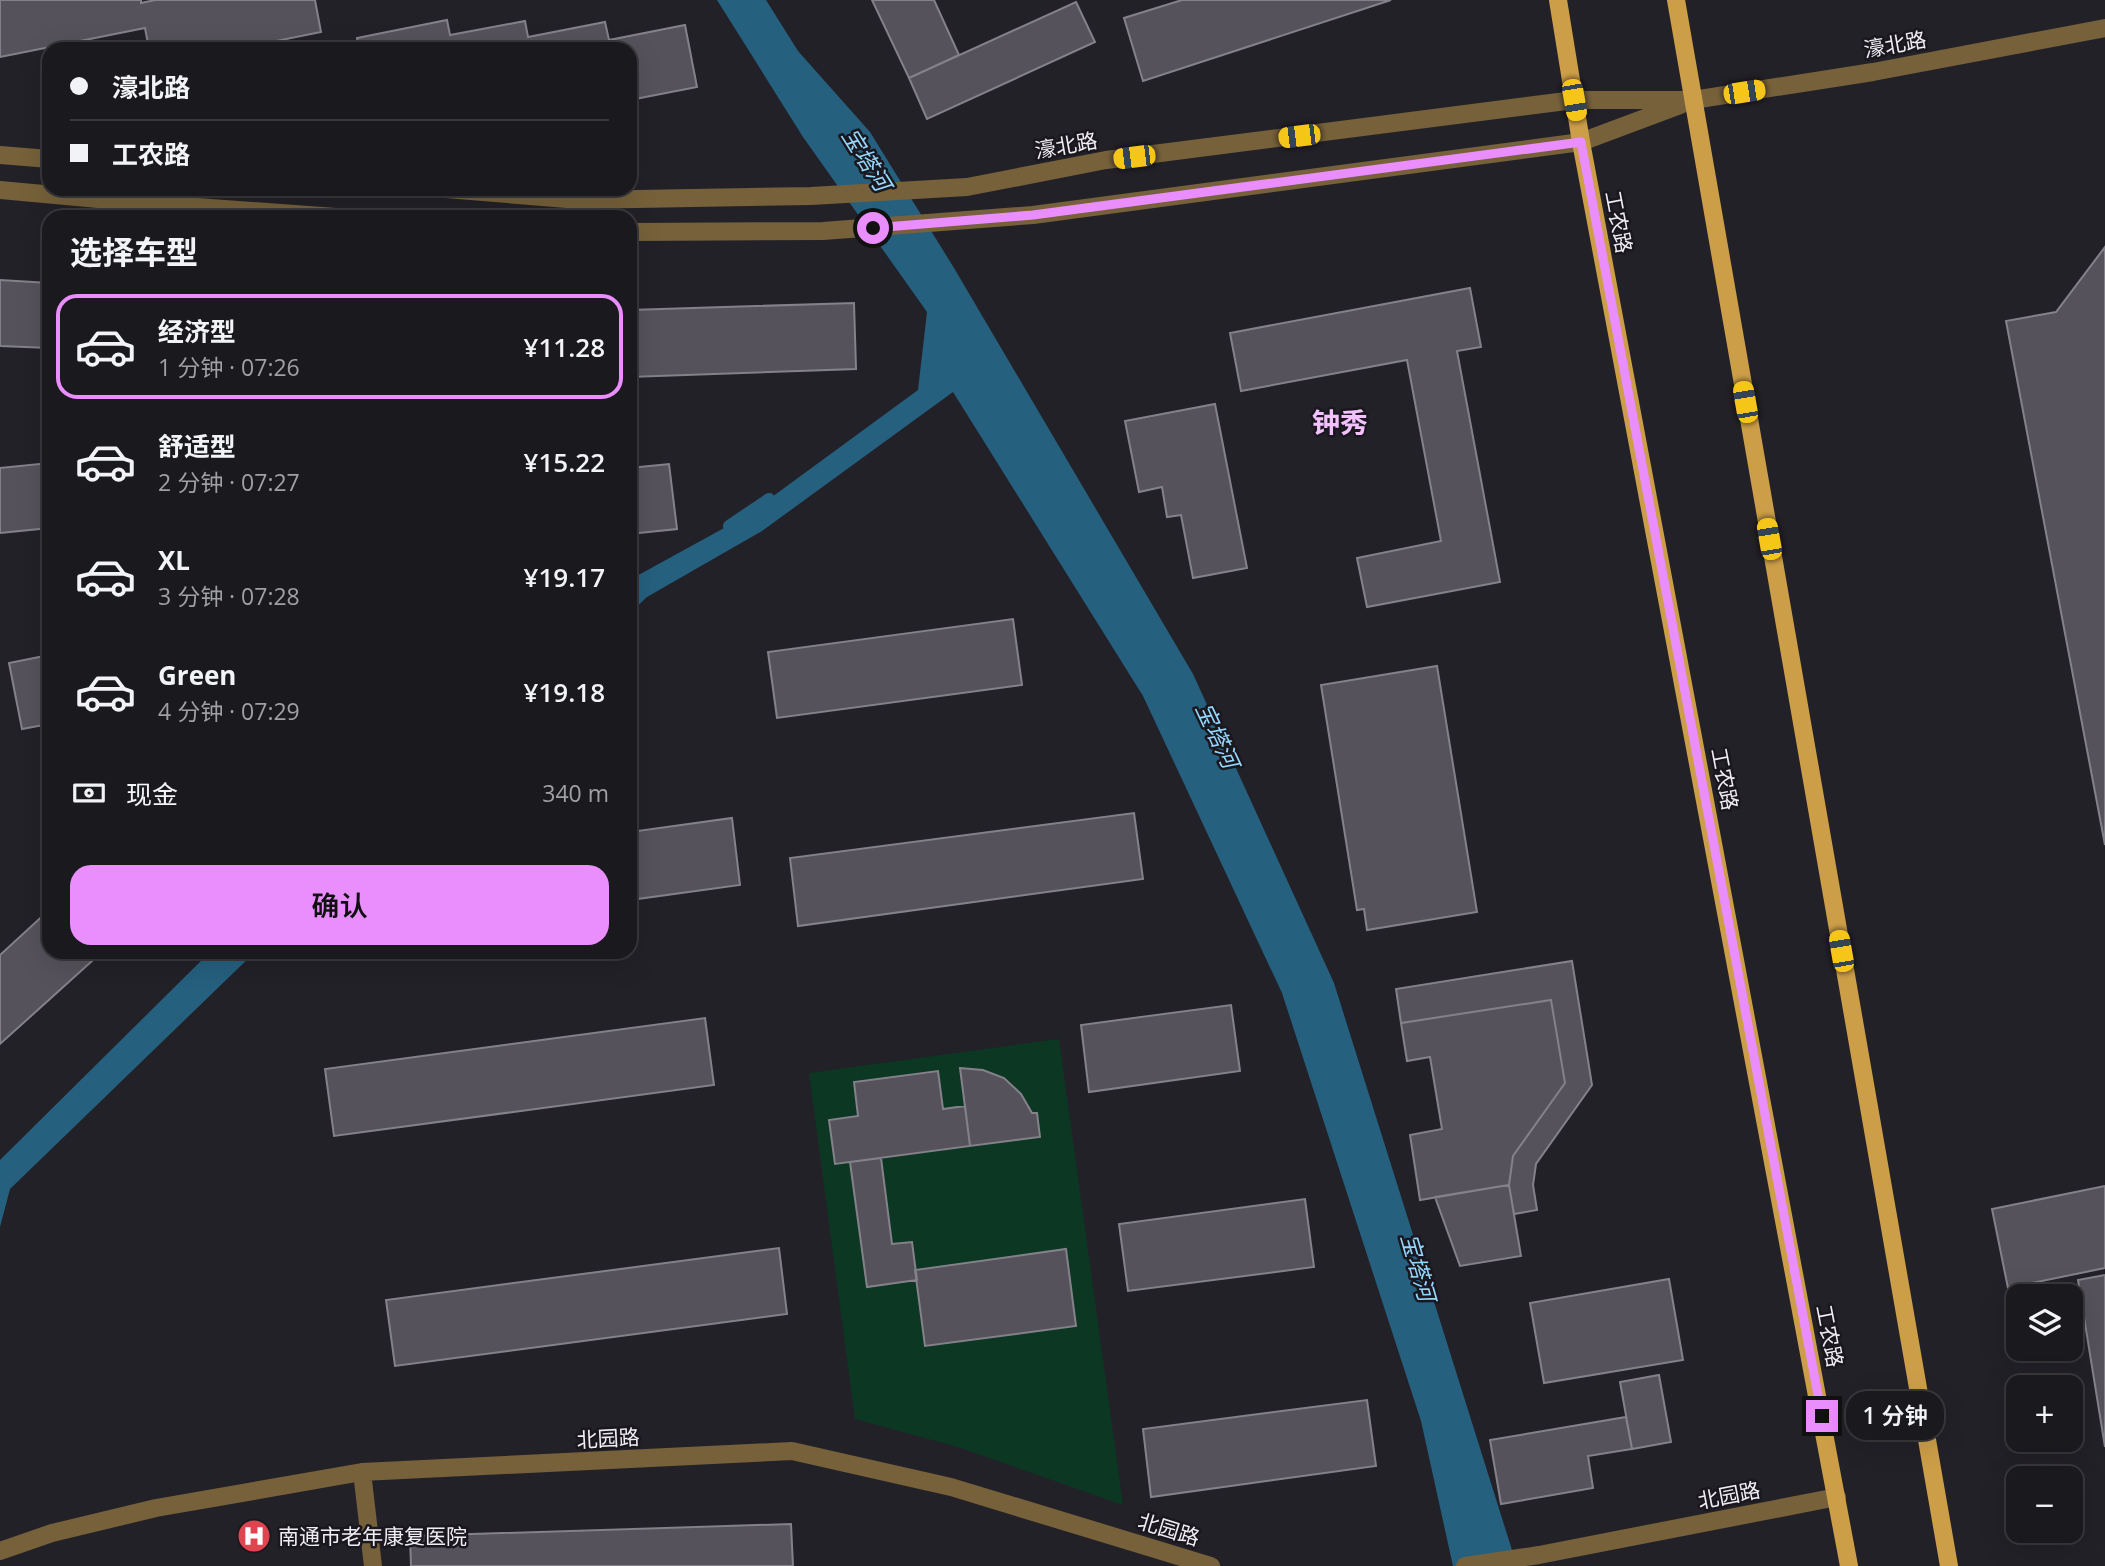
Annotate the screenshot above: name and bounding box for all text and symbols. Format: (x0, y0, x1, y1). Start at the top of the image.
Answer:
street label: 濠北路 (1862, 25, 1928, 63)
text: 濠北路 (112, 69, 190, 105)
car (1561, 77, 1588, 123)
car (1722, 78, 1767, 106)
water label: 宝塔河 (835, 121, 901, 200)
car (1277, 123, 1322, 149)
street label: 濠北路 (1033, 126, 1099, 164)
text: 工农路 (112, 136, 190, 172)
car (1112, 144, 1157, 170)
street label: 工农路 (1599, 188, 1639, 256)
route start (857, 212, 889, 244)
text: 选择车型 (70, 230, 198, 273)
text: 经济型 (158, 313, 236, 349)
icon: car (74, 315, 137, 378)
text: ¥11.28 (524, 329, 605, 365)
text: 1 分钟 · 07:26 (158, 351, 300, 383)
car (1732, 379, 1759, 425)
district label: 钟秀 (1312, 403, 1368, 441)
text: 舒适型 (158, 428, 236, 464)
icon: car (74, 430, 137, 493)
text: ¥15.22 (524, 444, 605, 480)
text: 2 分钟 · 07:27 (158, 466, 300, 498)
car (1756, 516, 1783, 562)
text: XL (158, 542, 190, 578)
icon: car (74, 545, 137, 608)
text: ¥19.17 (524, 559, 605, 595)
text: 3 分钟 · 07:28 (158, 580, 300, 612)
text: Green (158, 657, 236, 693)
icon: car (74, 660, 137, 723)
text: ¥19.18 (524, 674, 605, 710)
text: 4 分钟 · 07:29 (158, 695, 300, 727)
water label: 宝塔河 (1189, 697, 1249, 777)
street label: 工农路 (1705, 745, 1745, 813)
icon: cash (70, 774, 108, 812)
text: 现金 (126, 776, 178, 812)
text: 340 m (542, 777, 609, 809)
button: 确认 (70, 865, 609, 945)
car (1828, 928, 1855, 974)
water label: 宝塔河 (1394, 1229, 1445, 1308)
map controls (2006, 1284, 2083, 1543)
button: layers (2006, 1284, 2083, 1361)
street label: 工农路 (1810, 1302, 1850, 1370)
button: + (2006, 1375, 2083, 1452)
callout: 1 分钟 (1846, 1392, 1944, 1440)
text: 1 分钟 (1862, 1399, 1928, 1431)
route end (1806, 1400, 1838, 1432)
street label: 北园路 (576, 1422, 640, 1454)
button: − (2006, 1466, 2083, 1543)
street label: 北园路 (1695, 1475, 1763, 1515)
street label: 北园路 (1135, 1506, 1203, 1552)
hospital icon: 南通市老年康复医院 (235, 1517, 273, 1555)
place label: 南通市老年康复医院 (278, 1522, 467, 1550)

